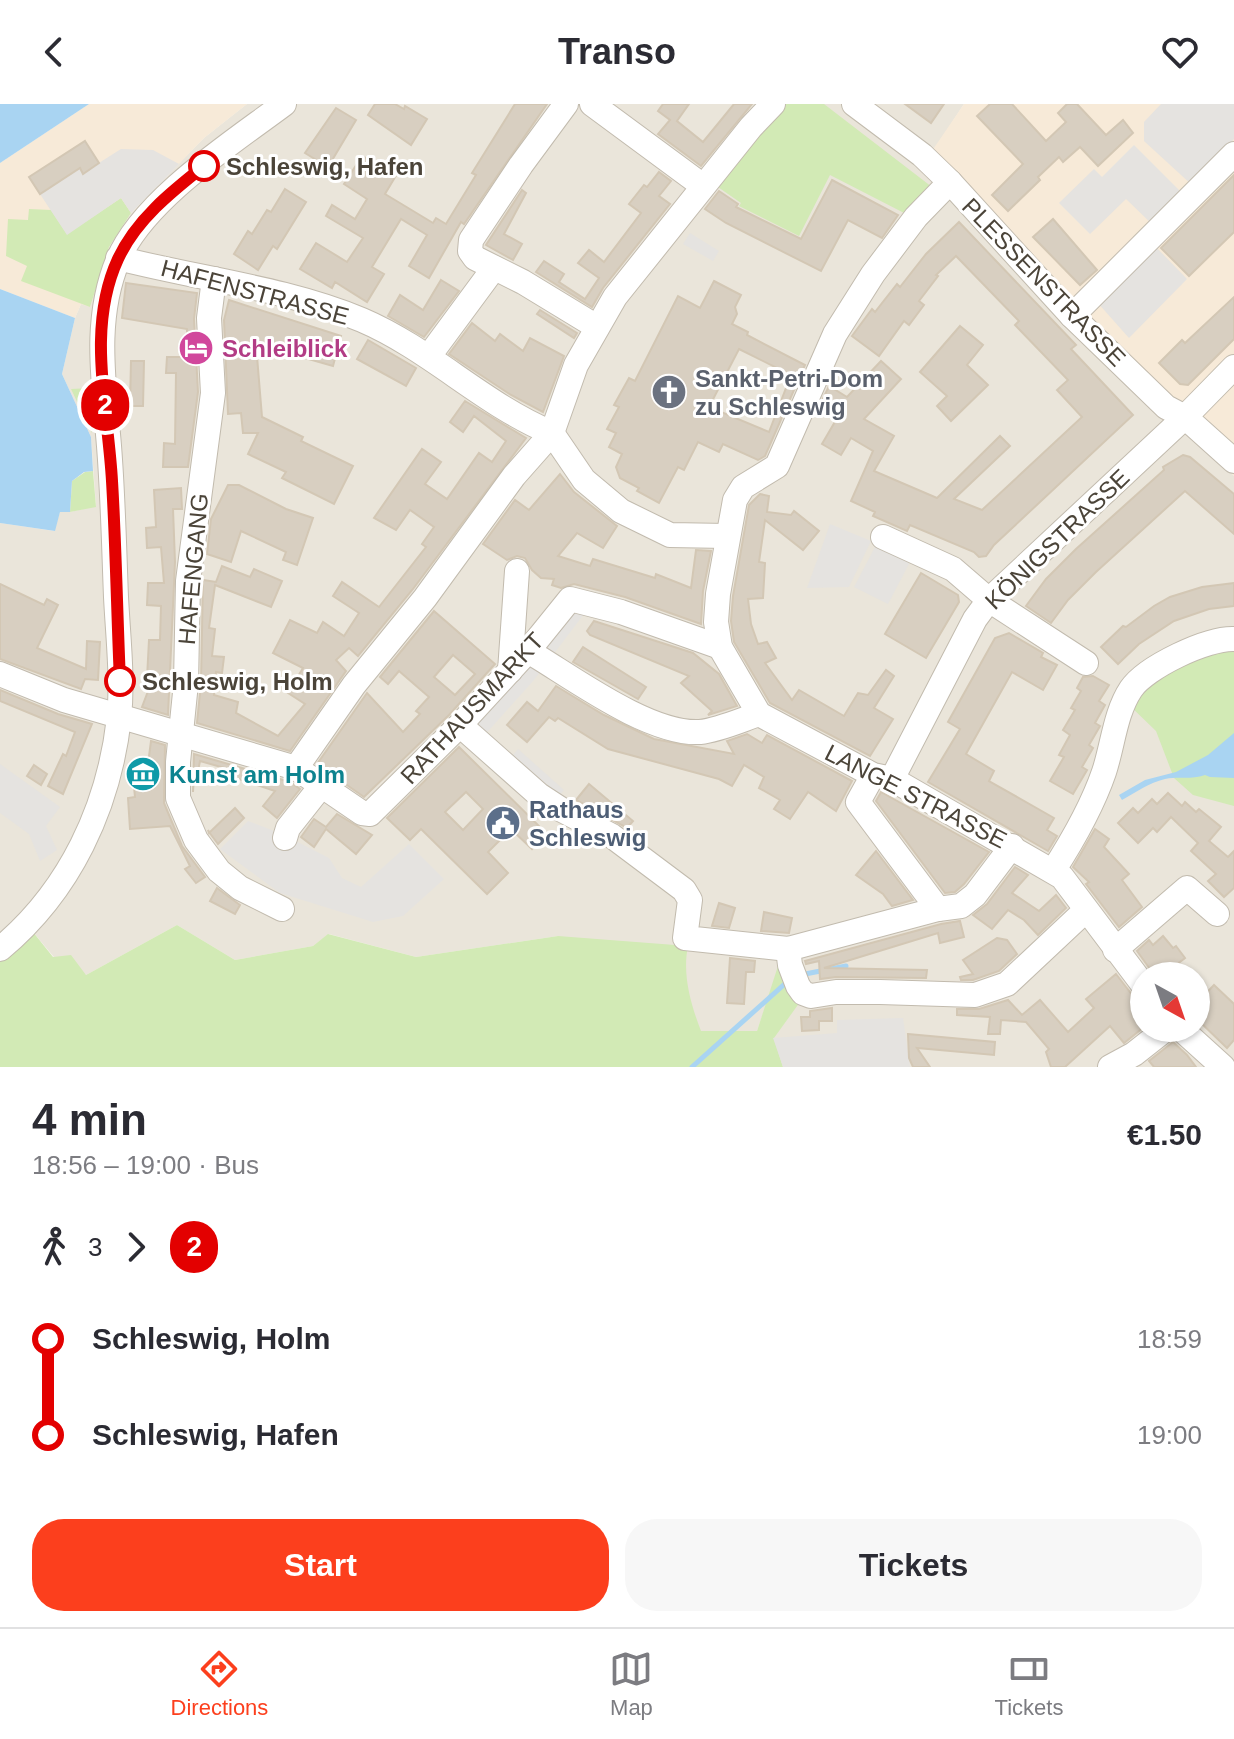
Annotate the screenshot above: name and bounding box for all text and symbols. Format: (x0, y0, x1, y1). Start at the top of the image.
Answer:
icon: back (32, 30, 76, 74)
icon: heart (1158, 30, 1202, 74)
text: Transo (558, 31, 676, 72)
marker: Schleswig, Hafen (189, 151, 219, 181)
place label: Schleswig, Hafen (226, 153, 423, 180)
street label: PLESSENSTRASSE (957, 193, 1131, 371)
street label: HAFENSTRASSE (158, 254, 352, 330)
hotel icon: Schleiblick (177, 329, 215, 367)
place label: Schleiblick (222, 335, 348, 362)
place label: Sankt-Petri-Dom zu Schleswig (695, 365, 883, 420)
church icon: Sankt-Petri-Dom zu Schleswig (650, 373, 688, 411)
line badge: 2 (79, 379, 131, 431)
text: 2 (97, 389, 113, 420)
street label: KÖNIGSTRASSE (980, 464, 1134, 614)
street label: HAFENGANG (173, 492, 213, 646)
street label: RATHAUSMARKT (395, 627, 549, 789)
marker: Schleswig, Holm (105, 666, 135, 696)
place label: Schleswig, Holm (142, 668, 333, 695)
street label: LANGE STRASSE (821, 739, 1011, 853)
museum icon: Kunst am Holm (124, 755, 162, 793)
place label: Kunst am Holm (169, 761, 345, 788)
place label: Rathaus Schleswig (529, 796, 646, 851)
public building icon: Rathaus Schleswig (484, 804, 522, 842)
north arrow (1130, 962, 1210, 1042)
map controls (1130, 962, 1210, 1042)
text: 4 min (32, 1095, 147, 1144)
text: €1.50 (1127, 1118, 1202, 1151)
text: 18:56 – 19:00 · Bus (32, 1150, 259, 1180)
icon: walk (32, 1225, 76, 1269)
icon: forward (114, 1225, 158, 1269)
text: 2 (186, 1231, 202, 1262)
text: 3 (88, 1232, 102, 1262)
text: Schleswig, Holm (92, 1322, 330, 1355)
text: 18:59 (1137, 1324, 1202, 1354)
text: Schleswig, Hafen (92, 1418, 339, 1451)
text: 19:00 (1137, 1420, 1202, 1450)
button: Start (32, 1519, 609, 1611)
button: Tickets (625, 1519, 1202, 1611)
tab: Directions (171, 1647, 268, 1721)
tab: Map (609, 1647, 653, 1721)
tab: Tickets (995, 1647, 1063, 1721)

